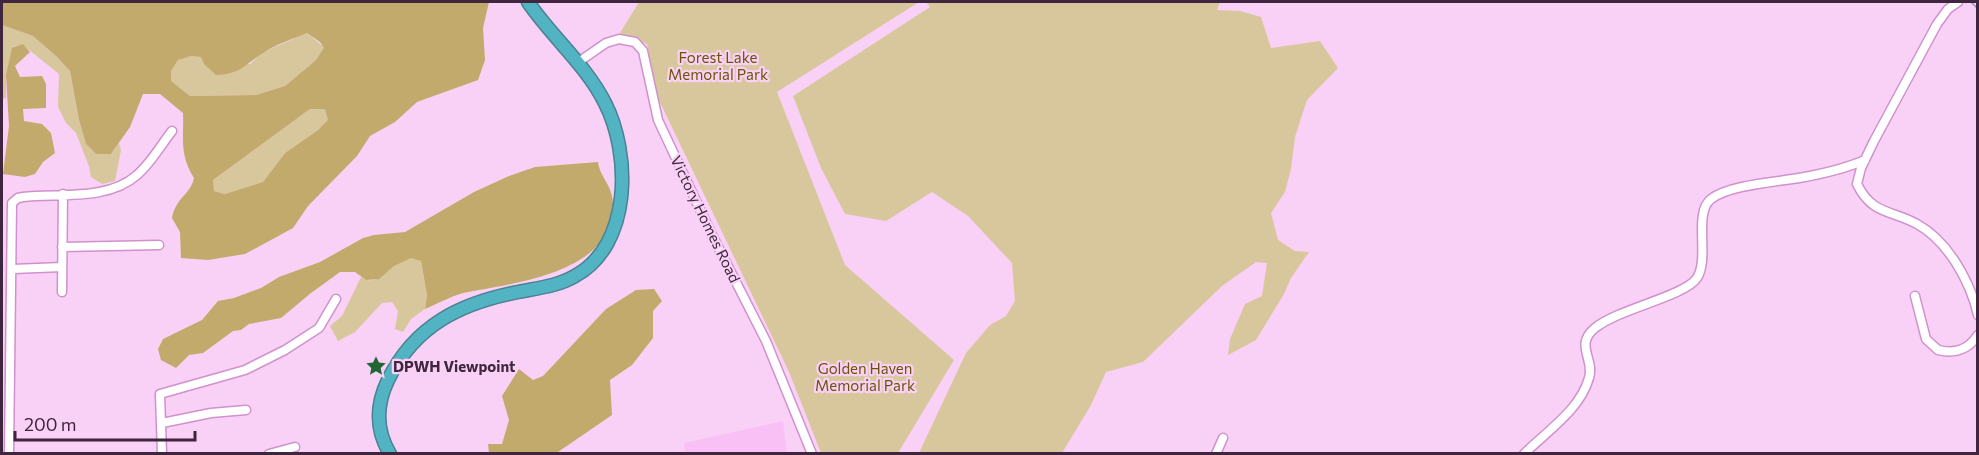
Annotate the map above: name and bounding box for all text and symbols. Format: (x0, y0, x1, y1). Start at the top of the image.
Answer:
park label: Forest Lake Memorial Park (668, 48, 768, 83)
street label: Victory Homes Road (667, 153, 745, 285)
place icon: DPWH Viewpoint (364, 354, 388, 378)
place label: DPWH Viewpoint (393, 357, 515, 375)
park label: Golden Haven Memorial Park (815, 359, 915, 394)
scale bar (15, 404, 195, 442)
text: 200 m (24, 413, 77, 435)

